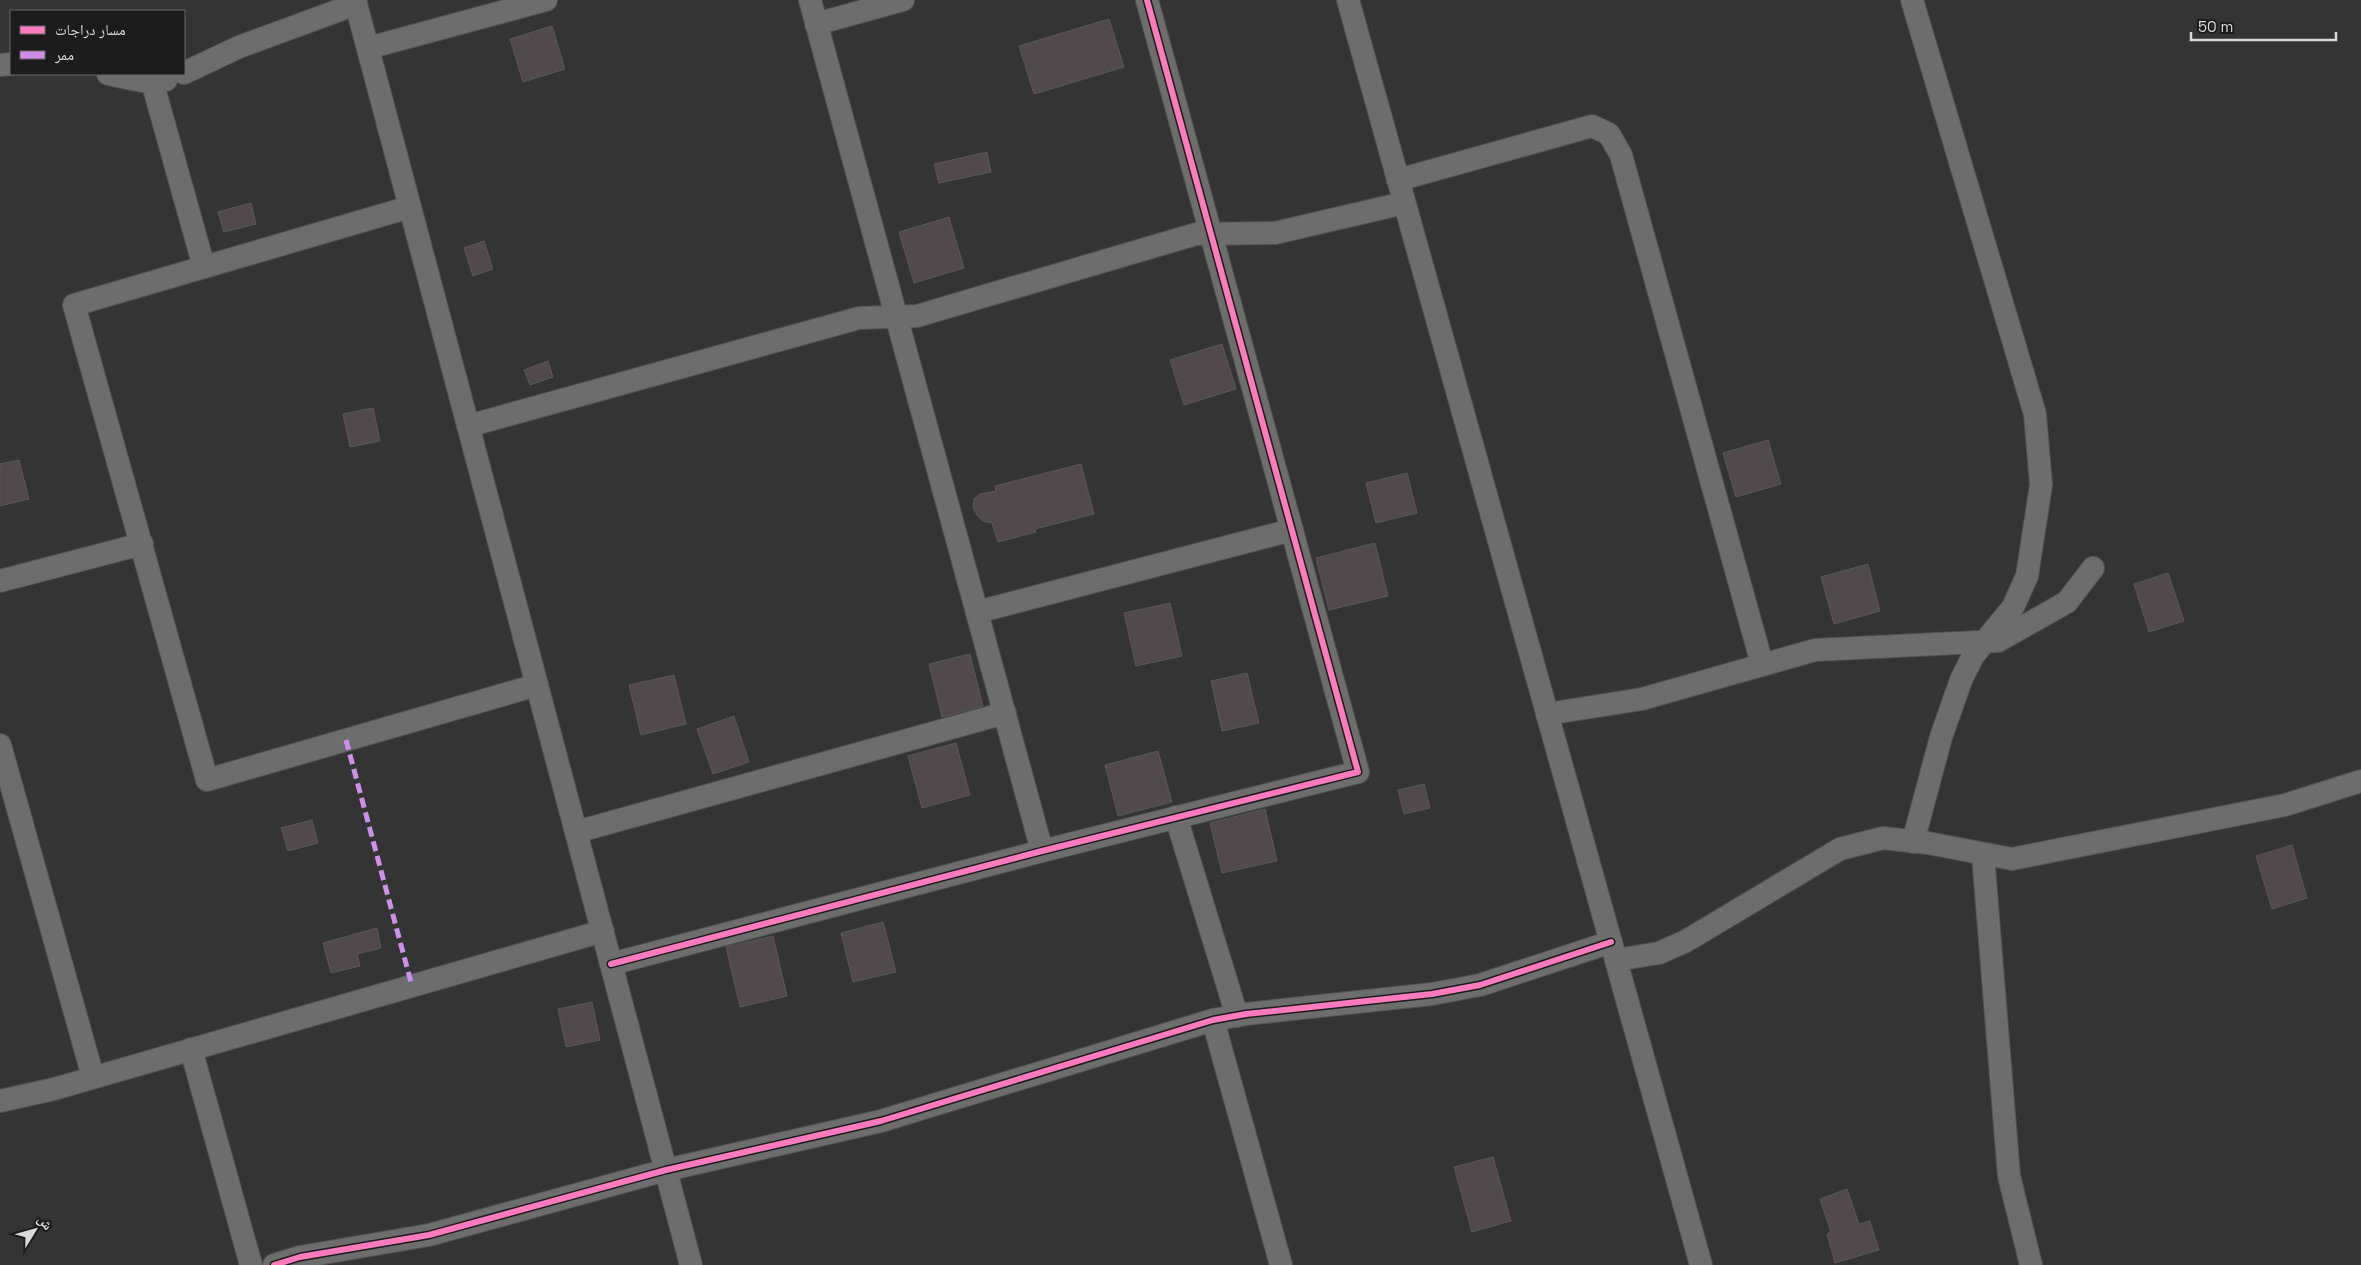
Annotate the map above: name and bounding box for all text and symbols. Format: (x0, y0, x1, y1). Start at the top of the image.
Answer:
legend (10, 10, 185, 75)
scale bar (2191, 10, 2336, 42)
text: 50 m (2198, 17, 2233, 36)
text: مسار دراجات (55, 20, 126, 39)
text: ممر (54, 45, 74, 64)
north arrow (10, 1205, 60, 1255)
text: ش (34, 1211, 57, 1234)

